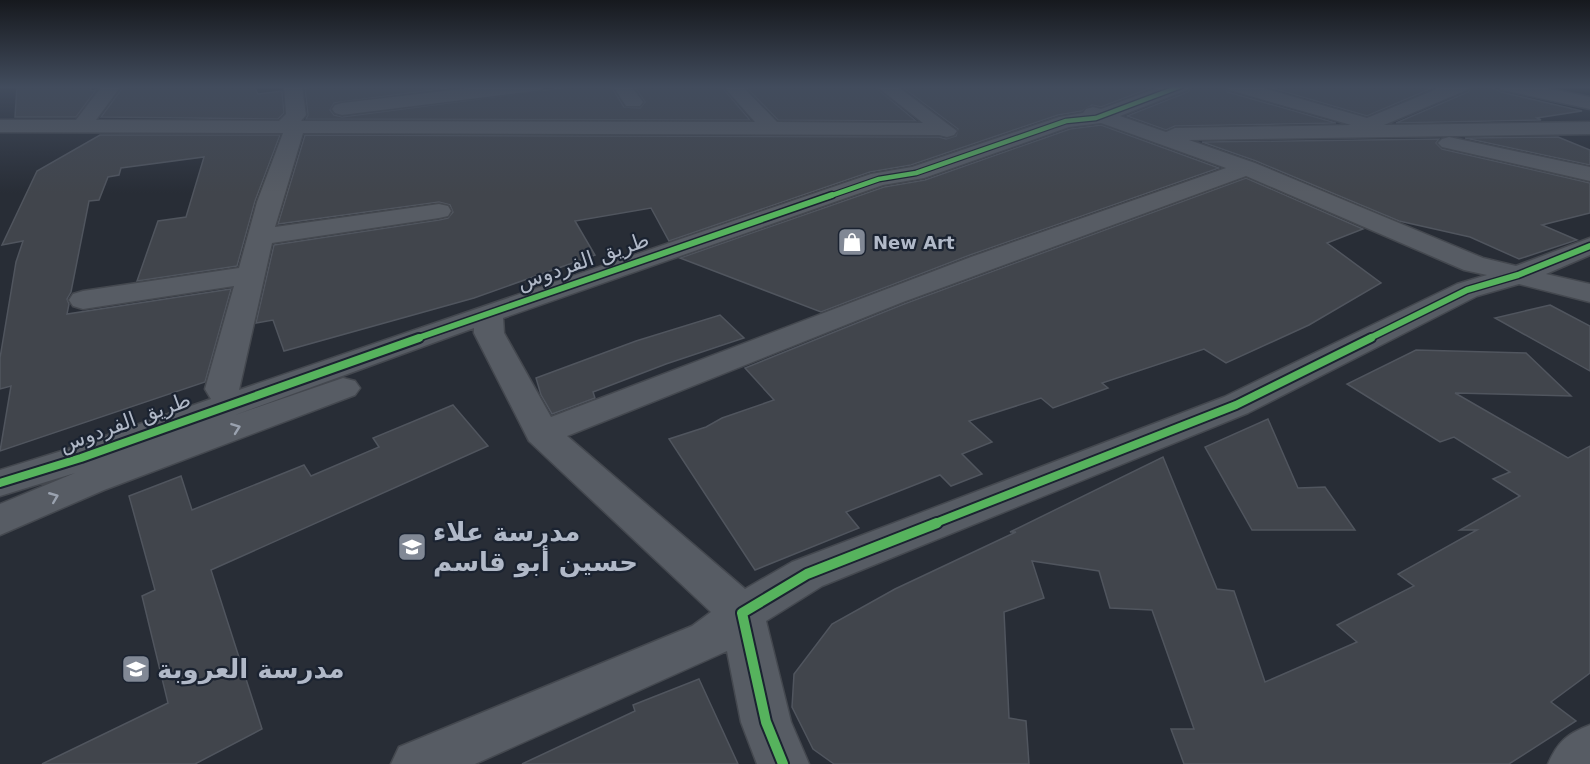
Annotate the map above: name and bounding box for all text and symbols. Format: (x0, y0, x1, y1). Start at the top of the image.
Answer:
shop icon: New Art (836, 226, 868, 258)
street label: طريق الفردوس (514, 227, 652, 295)
place label: New Art (873, 232, 955, 253)
street label: طريق الفردوس (56, 387, 194, 457)
one-way arrow (230, 422, 241, 435)
one-way arrow (48, 492, 59, 504)
place label: مدرسة علاء حسين أبو قاسم (433, 517, 638, 578)
school or university icon: مدرسة علاء حسين أبو قاسم (396, 531, 428, 563)
school or university icon: مدرسة العروبة (120, 653, 152, 685)
place label: مدرسة العروبة (157, 654, 345, 685)

